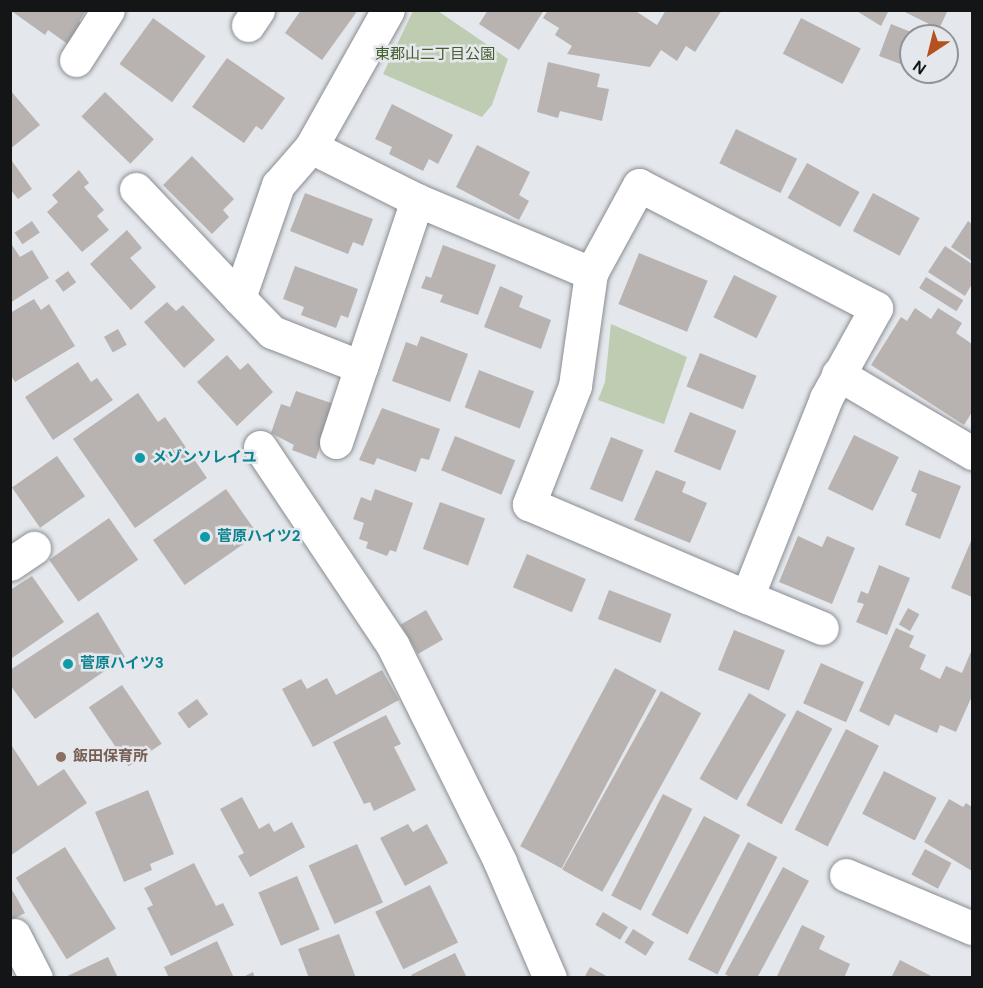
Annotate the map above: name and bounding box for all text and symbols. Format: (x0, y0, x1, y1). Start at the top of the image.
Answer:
north arrow (899, 24, 959, 84)
park label: 東郡山二丁目公園 (375, 46, 495, 64)
text: N (909, 56, 930, 79)
place label: メゾンソレイユ (152, 449, 257, 467)
marker: メゾンソレイユ (133, 451, 147, 465)
place label: 菅原ハイツ2 (217, 528, 301, 546)
marker: 菅原ハイツ2 (198, 530, 212, 544)
place label: 菅原ハイツ3 (80, 655, 164, 673)
marker: 菅原ハイツ3 (61, 657, 75, 671)
place label: 飯田保育所 (73, 748, 148, 766)
marker: 飯田保育所 (54, 750, 68, 764)

